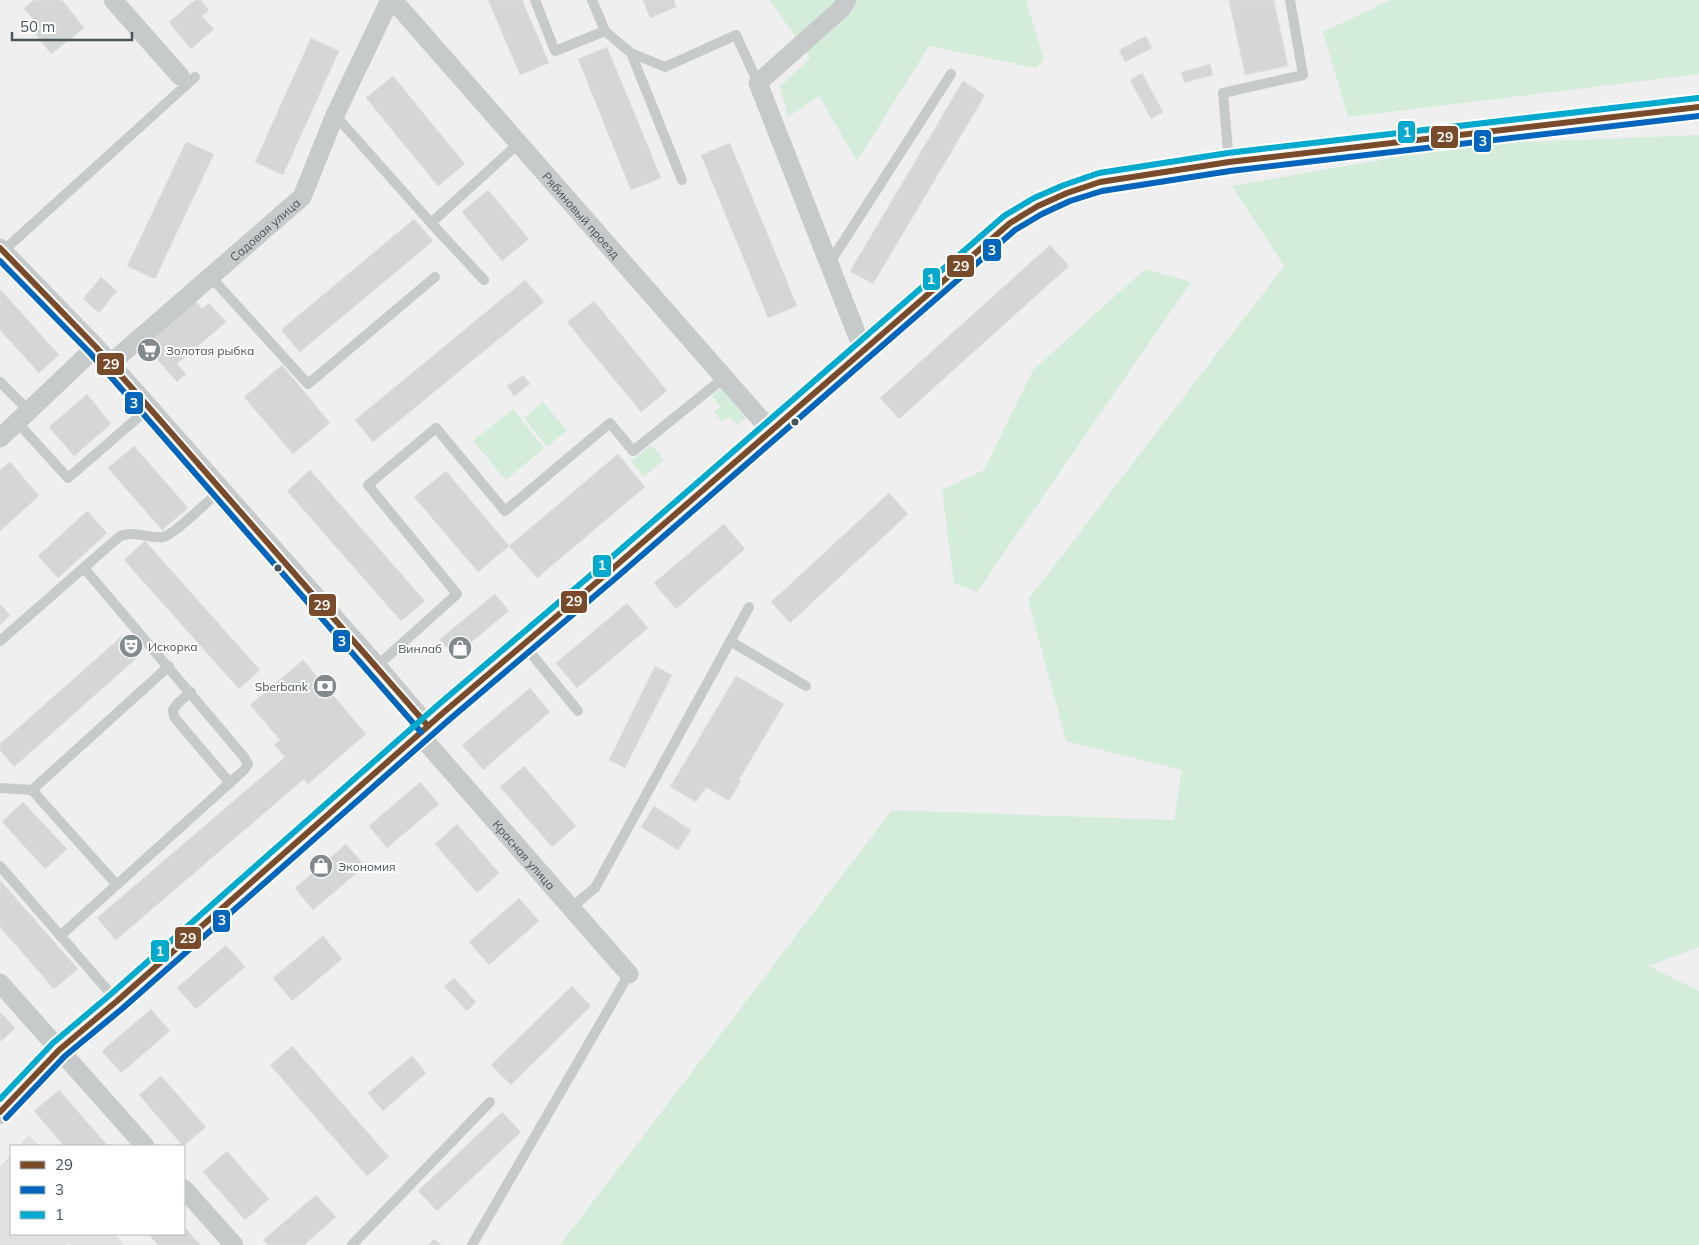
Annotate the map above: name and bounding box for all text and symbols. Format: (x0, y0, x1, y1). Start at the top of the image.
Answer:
scale bar (12, 10, 132, 42)
text: 50 m (20, 17, 55, 36)
line badge: 1 (1397, 120, 1416, 144)
text: 1 (1403, 123, 1411, 141)
line badge: 29 (1430, 125, 1459, 149)
text: 29 (1437, 128, 1453, 146)
line badge: 3 (1473, 129, 1492, 153)
text: 3 (1479, 132, 1487, 150)
street label: Рябиновый проезд (540, 169, 624, 261)
street label: Садовая улица (226, 195, 303, 264)
line badge: 3 (982, 238, 1002, 262)
text: 3 (988, 241, 996, 259)
line badge: 29 (946, 254, 975, 278)
text: 29 (953, 257, 969, 275)
line badge: 1 (922, 267, 941, 291)
text: 1 (927, 270, 935, 288)
supermarket icon: Золотая рыбка (136, 337, 162, 363)
place label: Золотая рыбка (166, 343, 254, 358)
line badge: 29 (96, 352, 125, 376)
text: 29 (103, 355, 119, 373)
line badge: 3 (124, 391, 144, 415)
text: 3 (130, 394, 138, 412)
unlabelled marker (790, 417, 800, 427)
line badge: 1 (592, 554, 612, 578)
text: 1 (598, 556, 606, 574)
unlabelled marker (273, 563, 283, 573)
line badge: 29 (560, 590, 588, 614)
text: 29 (566, 592, 582, 610)
line badge: 29 (308, 593, 337, 617)
text: 29 (314, 596, 330, 614)
line badge: 3 (332, 629, 351, 653)
text: 3 (338, 632, 346, 650)
theatre icon: Искорка (118, 633, 144, 659)
shop icon: Винлаб (447, 635, 473, 661)
place label: Искорка (148, 639, 198, 654)
place label: Винлаб (398, 641, 442, 656)
bank icon: Sberbank (312, 673, 338, 699)
place label: Sberbank (255, 679, 309, 694)
street label: Красная улица (490, 816, 559, 892)
shop icon: Экономия (308, 853, 334, 879)
place label: Экономия (338, 859, 396, 874)
line badge: 3 (212, 909, 231, 933)
text: 3 (218, 911, 226, 929)
line badge: 29 (174, 926, 202, 950)
text: 29 (180, 929, 196, 947)
line badge: 1 (150, 939, 170, 963)
text: 1 (156, 942, 164, 960)
legend (10, 1145, 185, 1235)
text: 29 (55, 1155, 73, 1174)
text: 3 (55, 1180, 64, 1199)
text: 1 (55, 1205, 64, 1224)

